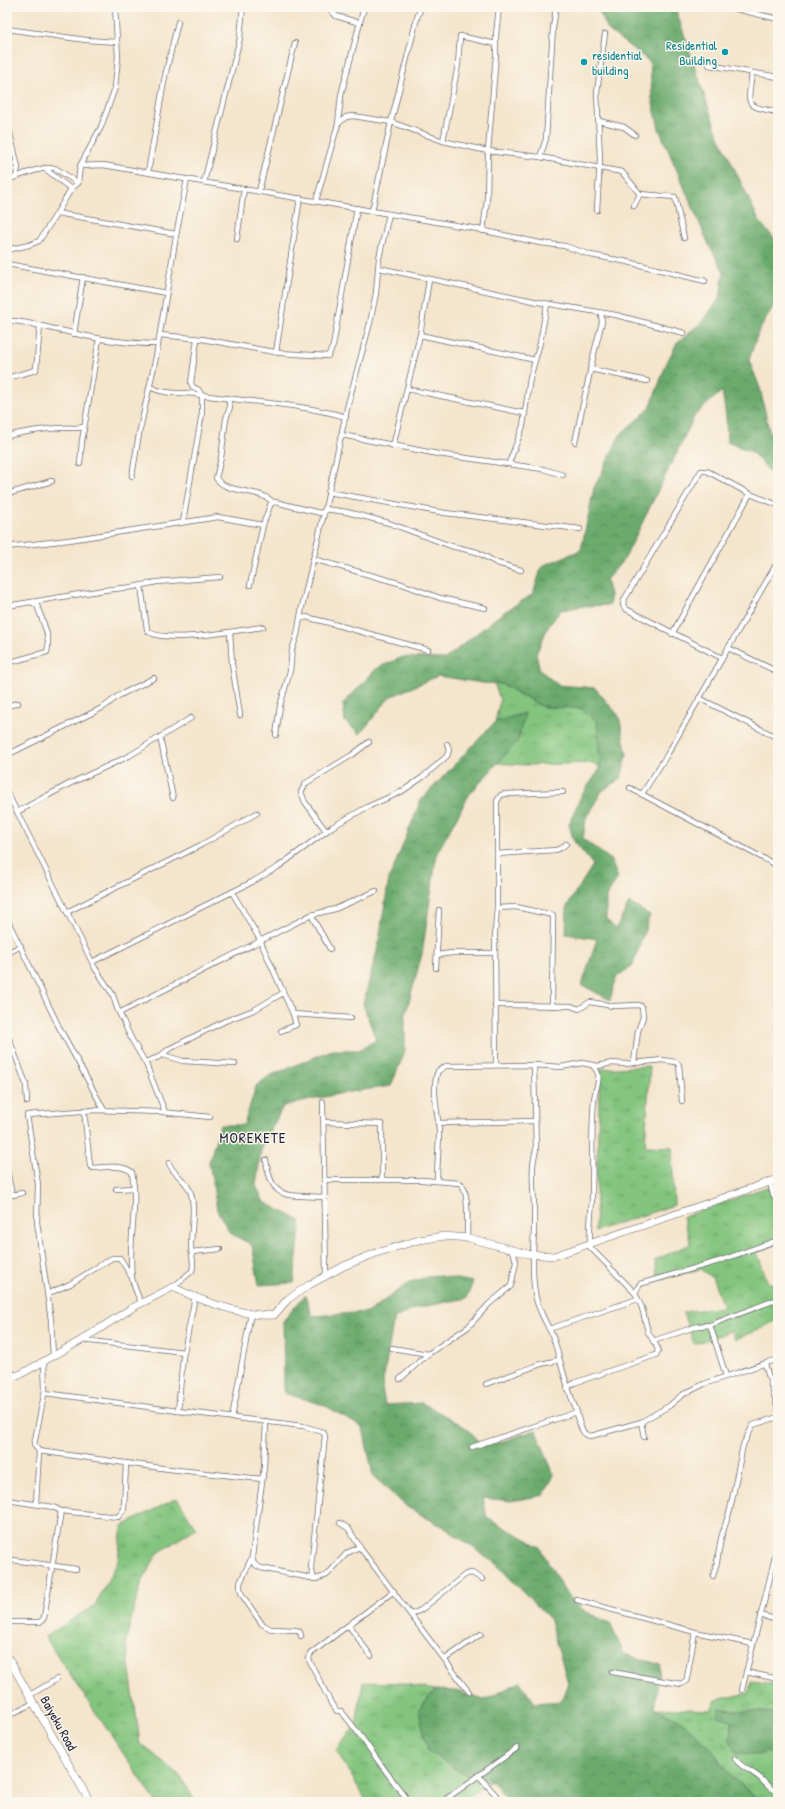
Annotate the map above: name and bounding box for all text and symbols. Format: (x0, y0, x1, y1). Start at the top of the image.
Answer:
place label: Residential Building (666, 36, 718, 69)
place label: residential building (592, 46, 643, 79)
marker: Residential Building (720, 47, 730, 57)
marker: residential building (579, 57, 589, 67)
district label: MOREKETE (220, 1127, 286, 1148)
street label: Baiyeku Road (37, 1692, 81, 1754)

